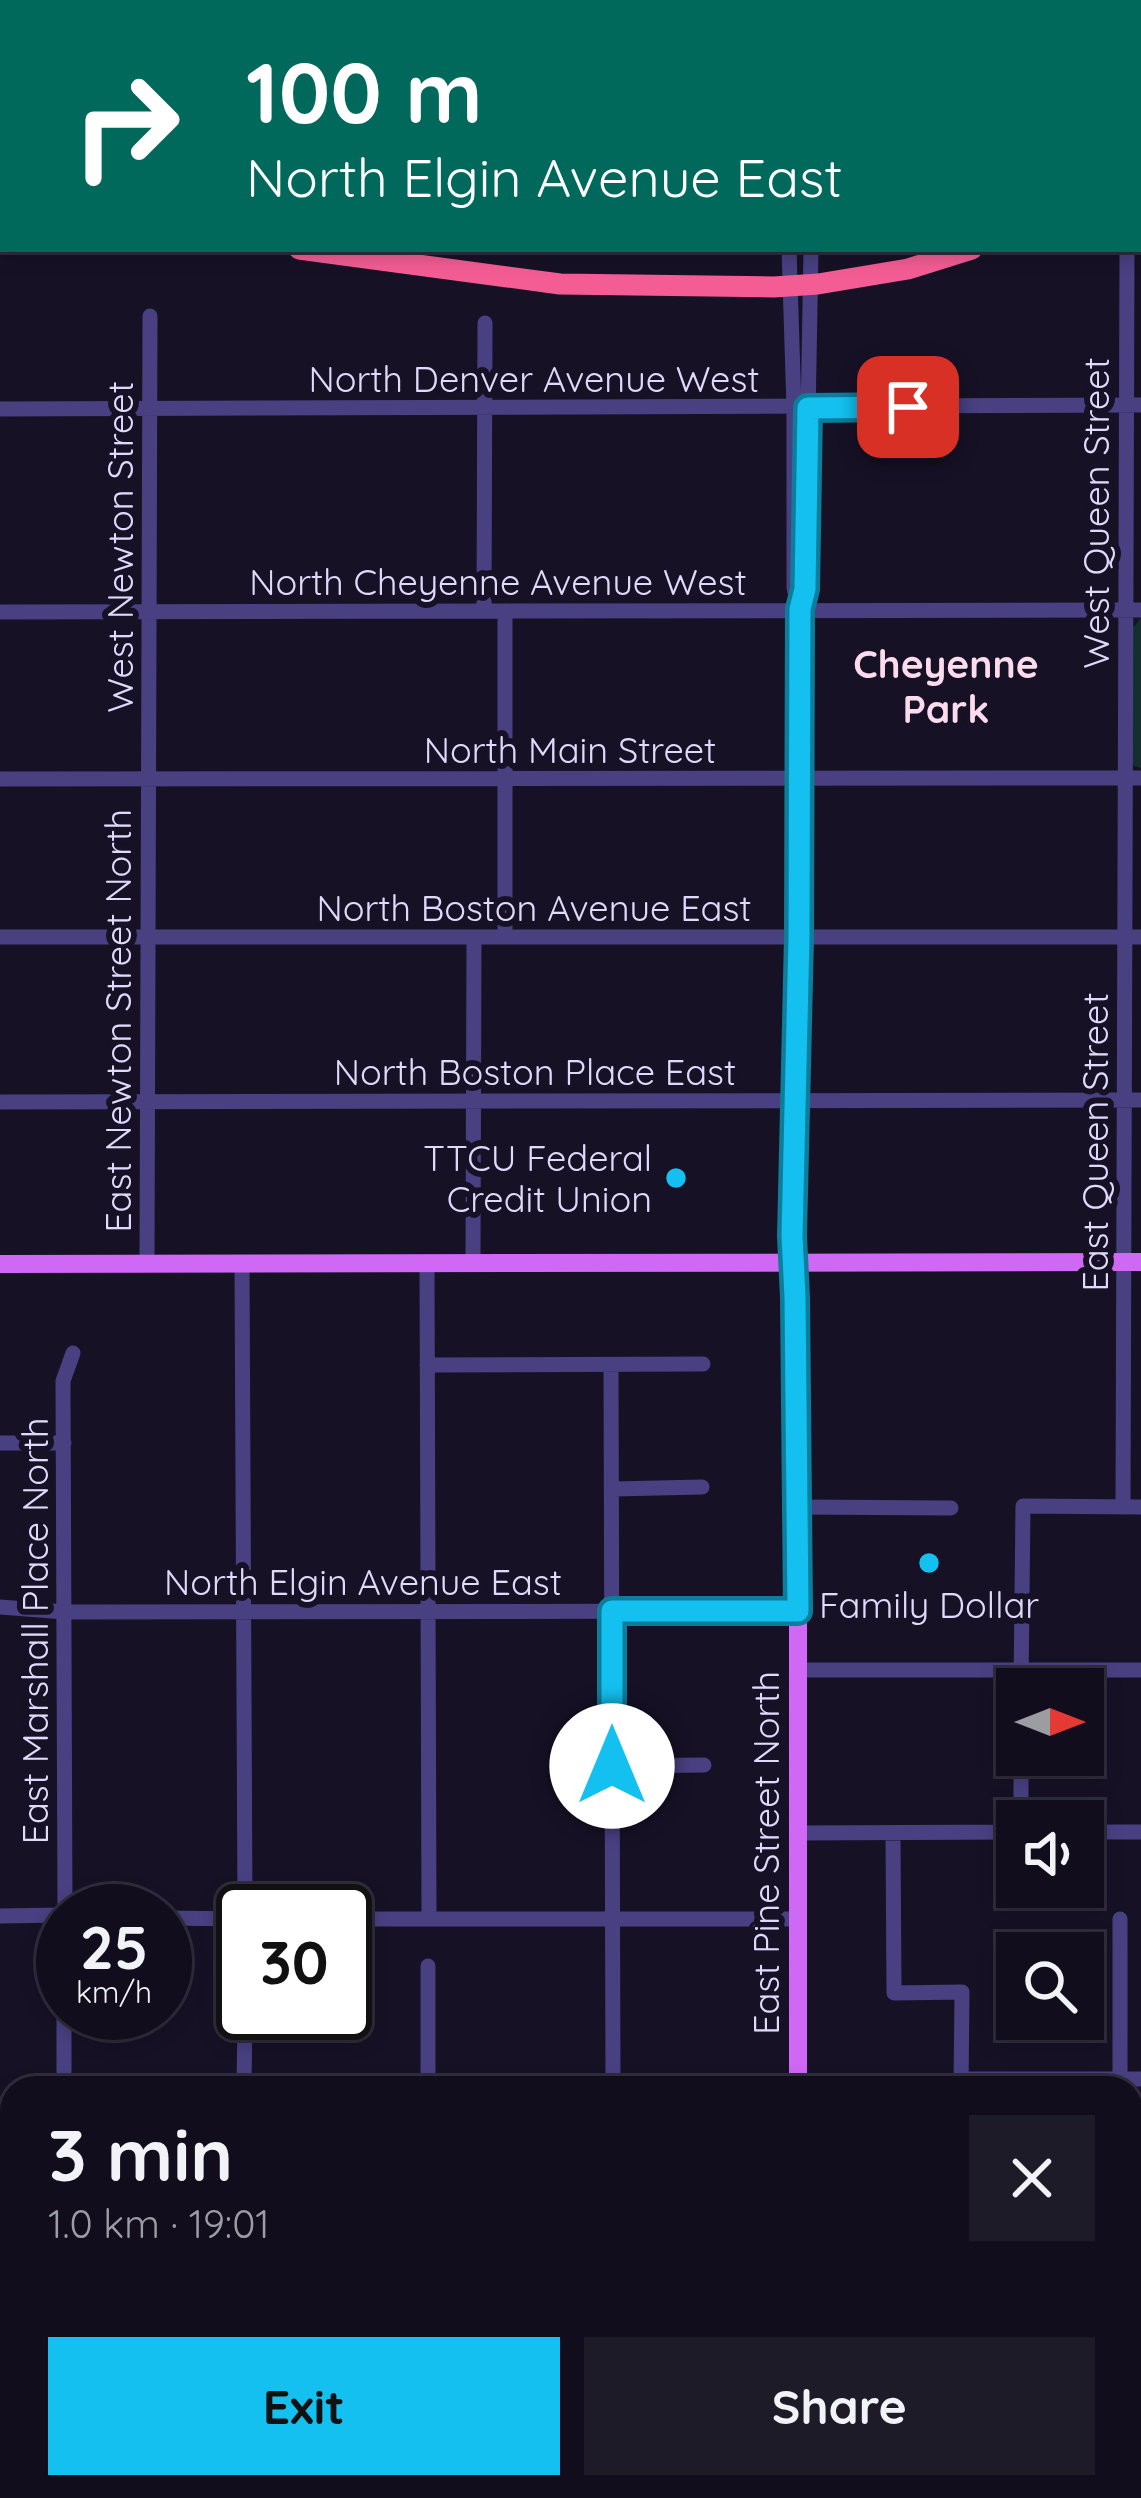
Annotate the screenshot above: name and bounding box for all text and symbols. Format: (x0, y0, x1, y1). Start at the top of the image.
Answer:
text: 100 m (246, 39, 483, 144)
icon: right (48, 48, 204, 204)
text: North Elgin Avenue East (246, 143, 843, 211)
street label: North Denver Avenue West (309, 356, 759, 401)
pin (857, 356, 959, 458)
street label: West Queen Street (1073, 357, 1118, 669)
icon: arrive (875, 374, 941, 440)
street label: West Newton Street (97, 381, 142, 713)
street label: North Cheyenne Avenue West (249, 559, 747, 604)
district label: Cheyenne Park (853, 639, 1039, 733)
street label: North Main Street (424, 727, 716, 772)
street label: East Newton Street North (95, 809, 140, 1233)
street label: North Boston Avenue East (316, 885, 752, 930)
street label: East Queen Street (1072, 992, 1117, 1292)
street label: North Boston Place East (334, 1049, 736, 1094)
place label: TTCU Federal Credit Union (423, 1135, 652, 1221)
marker: TTCU Federal Credit Union (663, 1165, 689, 1191)
street label: East Marshall Place North (12, 1418, 57, 1845)
marker: Family Dollar (916, 1550, 942, 1576)
street label: North Elgin Avenue East (164, 1559, 562, 1604)
place label: Family Dollar (819, 1582, 1039, 1627)
north arrow (996, 1668, 1104, 1776)
map controls (996, 1668, 1104, 2040)
street label: East Pine Street North (743, 1671, 788, 2035)
position arrow (549, 1703, 675, 1829)
button: sound (996, 1800, 1104, 1908)
speed limit sign: 30 (216, 1884, 372, 2040)
text: 25 (80, 1909, 148, 1984)
button: search (996, 1932, 1104, 2040)
text: km/h (76, 1973, 152, 2011)
text: 3 min (48, 2109, 233, 2199)
button: close (969, 2115, 1095, 2241)
text: 1.0 km · 19:01 (48, 2199, 270, 2248)
button: Exit (48, 2337, 560, 2475)
button: Share (584, 2337, 1095, 2475)

